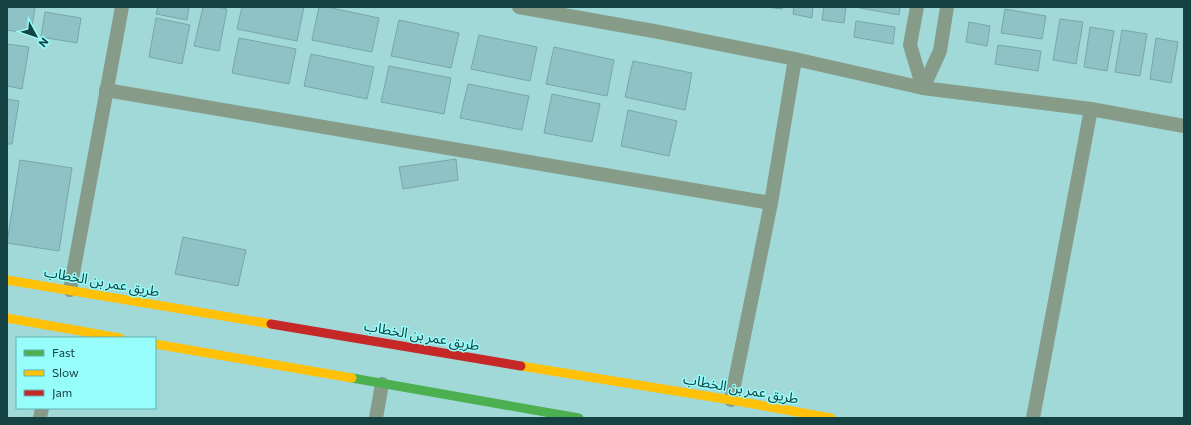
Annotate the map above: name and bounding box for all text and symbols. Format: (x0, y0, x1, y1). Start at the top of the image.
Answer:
north arrow (16, 16, 56, 56)
text: N (36, 35, 52, 50)
street label: طريق عمر بن الخطاب (43, 263, 161, 301)
street label: طريق عمر بن الخطاب (363, 317, 481, 355)
legend (16, 337, 156, 409)
text: Fast (52, 345, 75, 359)
text: Slow (52, 365, 79, 379)
street label: طريق عمر بن الخطاب (682, 370, 800, 408)
text: Jam (52, 385, 72, 400)

